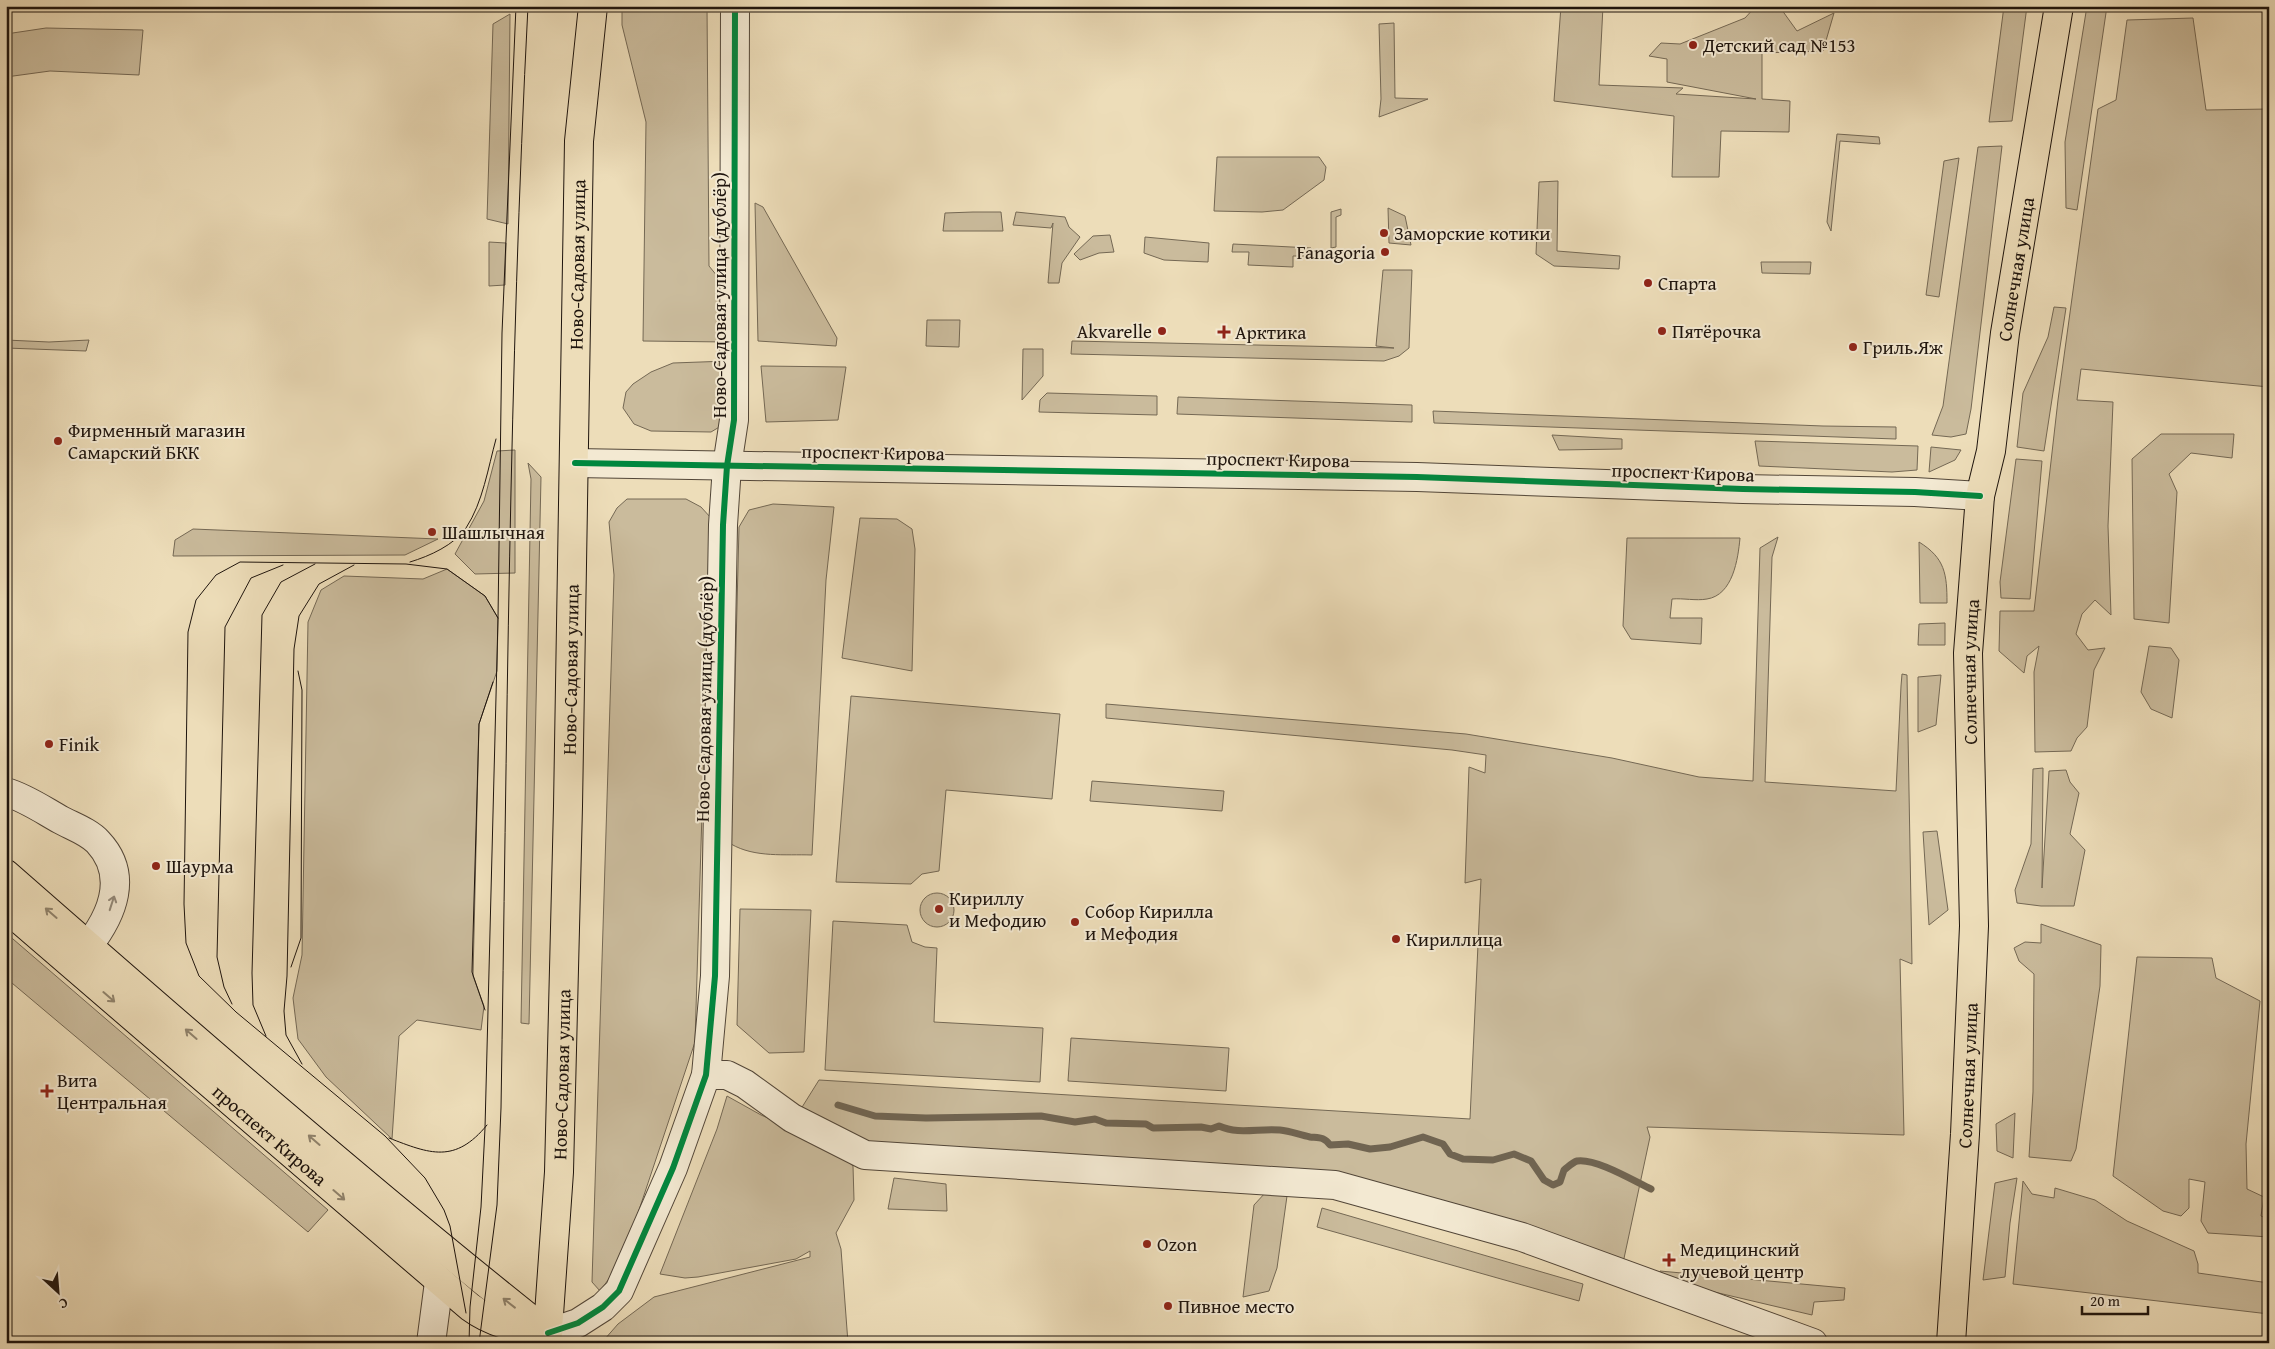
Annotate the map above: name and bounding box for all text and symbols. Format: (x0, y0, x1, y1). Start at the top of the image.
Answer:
place label: Детский сад №153 (1702, 31, 1856, 59)
marker: Детский сад №153 (1687, 39, 1699, 51)
street label: Ново-Садовая улица (дублёр) (705, 172, 733, 418)
street label: Ново-Садовая улица (562, 179, 592, 350)
street label: Солнечная улица (1990, 195, 2041, 343)
place label: Заморские котики (1394, 219, 1551, 247)
marker: Заморские котики (1378, 227, 1390, 239)
place label: Fanagoria (1297, 238, 1375, 266)
marker: Fanagoria (1379, 246, 1391, 258)
place label: Спарта (1658, 269, 1717, 297)
marker: Спарта (1642, 277, 1654, 289)
place label: Akvarelle (1077, 317, 1152, 345)
place label: Пятёрочка (1672, 317, 1761, 345)
place label: Арктика (1235, 318, 1306, 346)
marker: Akvarelle (1156, 325, 1168, 337)
marker: Арктика (1217, 325, 1231, 339)
marker: Пятёрочка (1656, 325, 1668, 337)
place label: Гриль.Яж (1863, 333, 1943, 361)
marker: Гриль.Яж (1847, 341, 1859, 353)
place label: Фирменный магазин Самарский БКК (68, 416, 246, 466)
marker: Фирменный магазин Самарский БКК (52, 435, 64, 447)
street label: проспект Кирова (801, 437, 945, 467)
street label: проспект Кирова (1206, 444, 1350, 474)
street label: проспект Кирова (1611, 456, 1755, 488)
place label: Шашлычная (442, 518, 545, 546)
marker: Шашлычная (426, 526, 438, 538)
street label: Ново-Садовая улица (дублёр) (688, 576, 720, 822)
street label: Ново-Садовая улица (555, 584, 586, 755)
street label: Солнечная улица (1954, 598, 1986, 745)
place label: Finik (59, 730, 100, 758)
marker: Finik (43, 738, 55, 750)
place label: Шаурма (166, 852, 233, 880)
marker: Шаурма (150, 860, 162, 872)
place label: Кириллу и Мефодию (949, 884, 1046, 934)
one-way arrow (107, 896, 117, 912)
place label: Собор Кирилла и Мефодия (1085, 897, 1213, 947)
marker: Кириллу и Мефодию (933, 903, 945, 915)
one-way arrow (45, 908, 58, 919)
marker: Собор Кирилла и Мефодия (1069, 916, 1081, 928)
place label: Кириллица (1406, 925, 1503, 953)
marker: Кириллица (1390, 933, 1402, 945)
street label: Ново-Садовая улица (545, 989, 577, 1160)
one-way arrow (103, 992, 116, 1003)
street label: Солнечная улица (1950, 1002, 1985, 1149)
one-way arrow (185, 1029, 198, 1040)
place label: Вита Центральная (57, 1066, 167, 1116)
street label: проспект Кирова (206, 1078, 333, 1192)
marker: Вита Центральная (41, 1085, 53, 1097)
one-way arrow (308, 1134, 321, 1145)
one-way arrow (332, 1189, 345, 1201)
place label: Ozon (1157, 1230, 1198, 1258)
place label: Медицинский лучевой центр (1680, 1235, 1804, 1285)
marker: Ozon (1141, 1238, 1153, 1250)
marker: Медицинский лучевой центр (1662, 1253, 1676, 1267)
north arrow (32, 1266, 82, 1316)
scale bar (2082, 1284, 2149, 1316)
text: 20 m (2090, 1290, 2121, 1311)
place label: Пивное место (1178, 1292, 1294, 1320)
text: С (56, 1293, 72, 1314)
one-way arrow (502, 1298, 516, 1308)
marker: Пивное место (1162, 1300, 1174, 1312)

